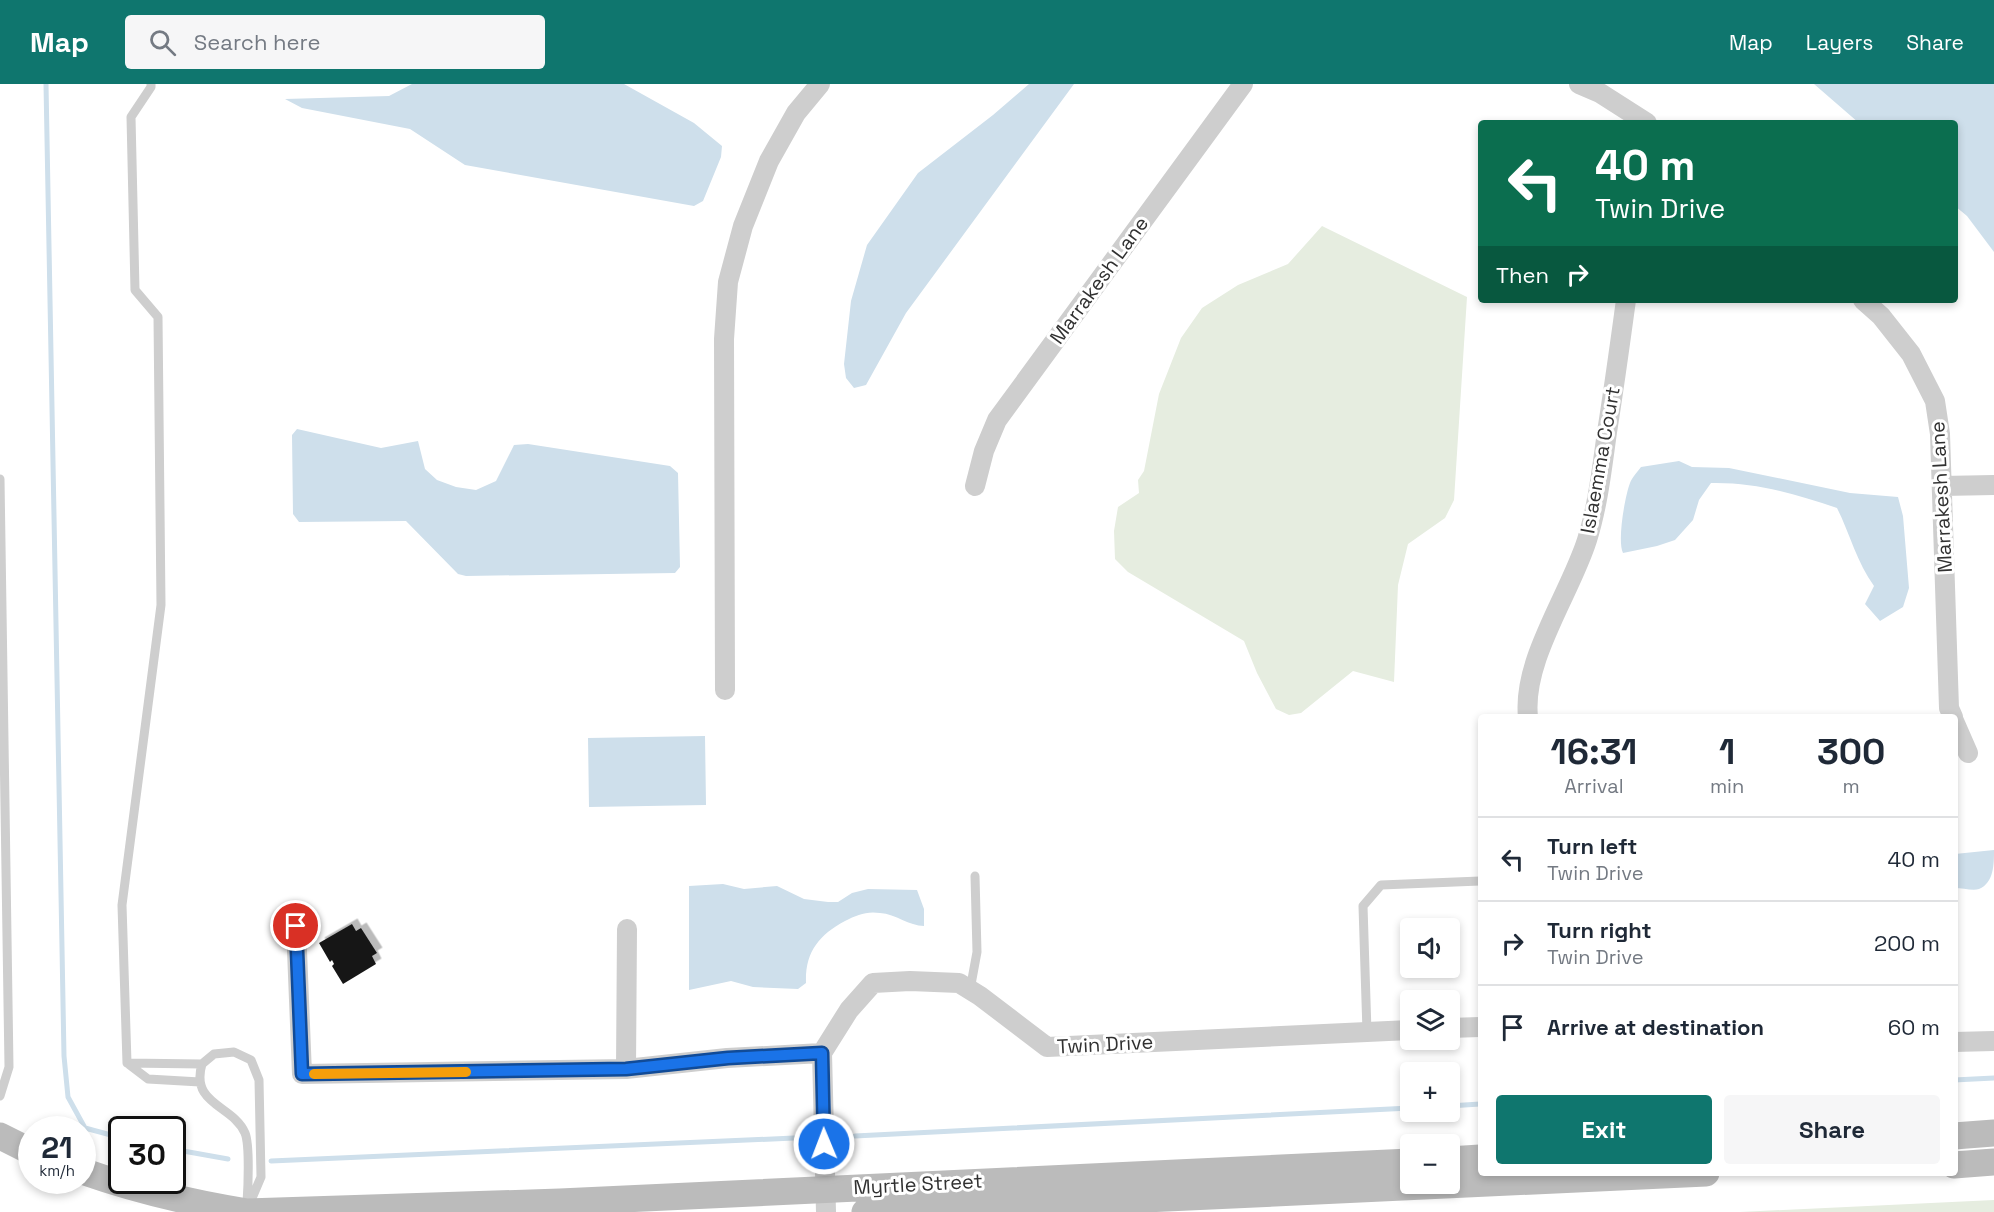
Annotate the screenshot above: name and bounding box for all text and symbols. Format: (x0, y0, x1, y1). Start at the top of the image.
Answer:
search box (125, 15, 545, 69)
text: Map (30, 24, 89, 60)
icon: search (146, 26, 179, 59)
text: Search here (194, 28, 321, 56)
text: Map (1729, 29, 1773, 56)
text: Layers (1806, 29, 1873, 56)
text: Share (1906, 29, 1964, 56)
text: 40 m (1595, 139, 1695, 192)
icon: left (1496, 144, 1574, 222)
text: Twin Drive (1595, 191, 1725, 226)
street label: Marrakesh Lane (1044, 211, 1154, 349)
icon: right (1561, 258, 1594, 291)
text: Then (1496, 261, 1549, 289)
street label: Islaemma Court (1574, 385, 1626, 535)
street label: Marrakesh Lane (1924, 421, 1958, 573)
text: 16:31 (1551, 729, 1637, 775)
text: 1 (1719, 729, 1735, 775)
text: 300 (1817, 729, 1885, 775)
text: Arrival (1564, 773, 1624, 799)
text: min (1710, 773, 1744, 799)
text: m (1843, 773, 1860, 799)
text: Turn left (1547, 832, 1637, 860)
icon: left (1496, 843, 1529, 876)
text: 40 m (1888, 845, 1940, 873)
text: Twin Drive (1547, 860, 1643, 886)
pin (270, 900, 321, 951)
icon: arrive (279, 909, 312, 942)
text: Turn right (1547, 916, 1652, 944)
map controls (1400, 918, 1460, 1194)
button: sound (1400, 918, 1460, 978)
icon: right (1496, 927, 1529, 960)
text: 200 m (1874, 929, 1940, 957)
text: Twin Drive (1547, 944, 1643, 970)
button: layers (1400, 990, 1460, 1050)
icon: arrive (1496, 1011, 1529, 1044)
text: Arrive at destination (1547, 1013, 1764, 1041)
text: 60 m (1888, 1013, 1940, 1041)
street label: Twin Drive (1056, 1028, 1154, 1060)
button: + (1400, 1062, 1460, 1122)
button: Exit (1496, 1095, 1712, 1164)
button: Share (1724, 1095, 1940, 1164)
position arrow (792, 1112, 856, 1176)
speed limit sign: 30 (108, 1116, 186, 1194)
text: 21 (41, 1128, 73, 1167)
button: − (1400, 1134, 1460, 1194)
text: km/h (39, 1161, 75, 1180)
street label: Myrtle Street (853, 1168, 983, 1200)

